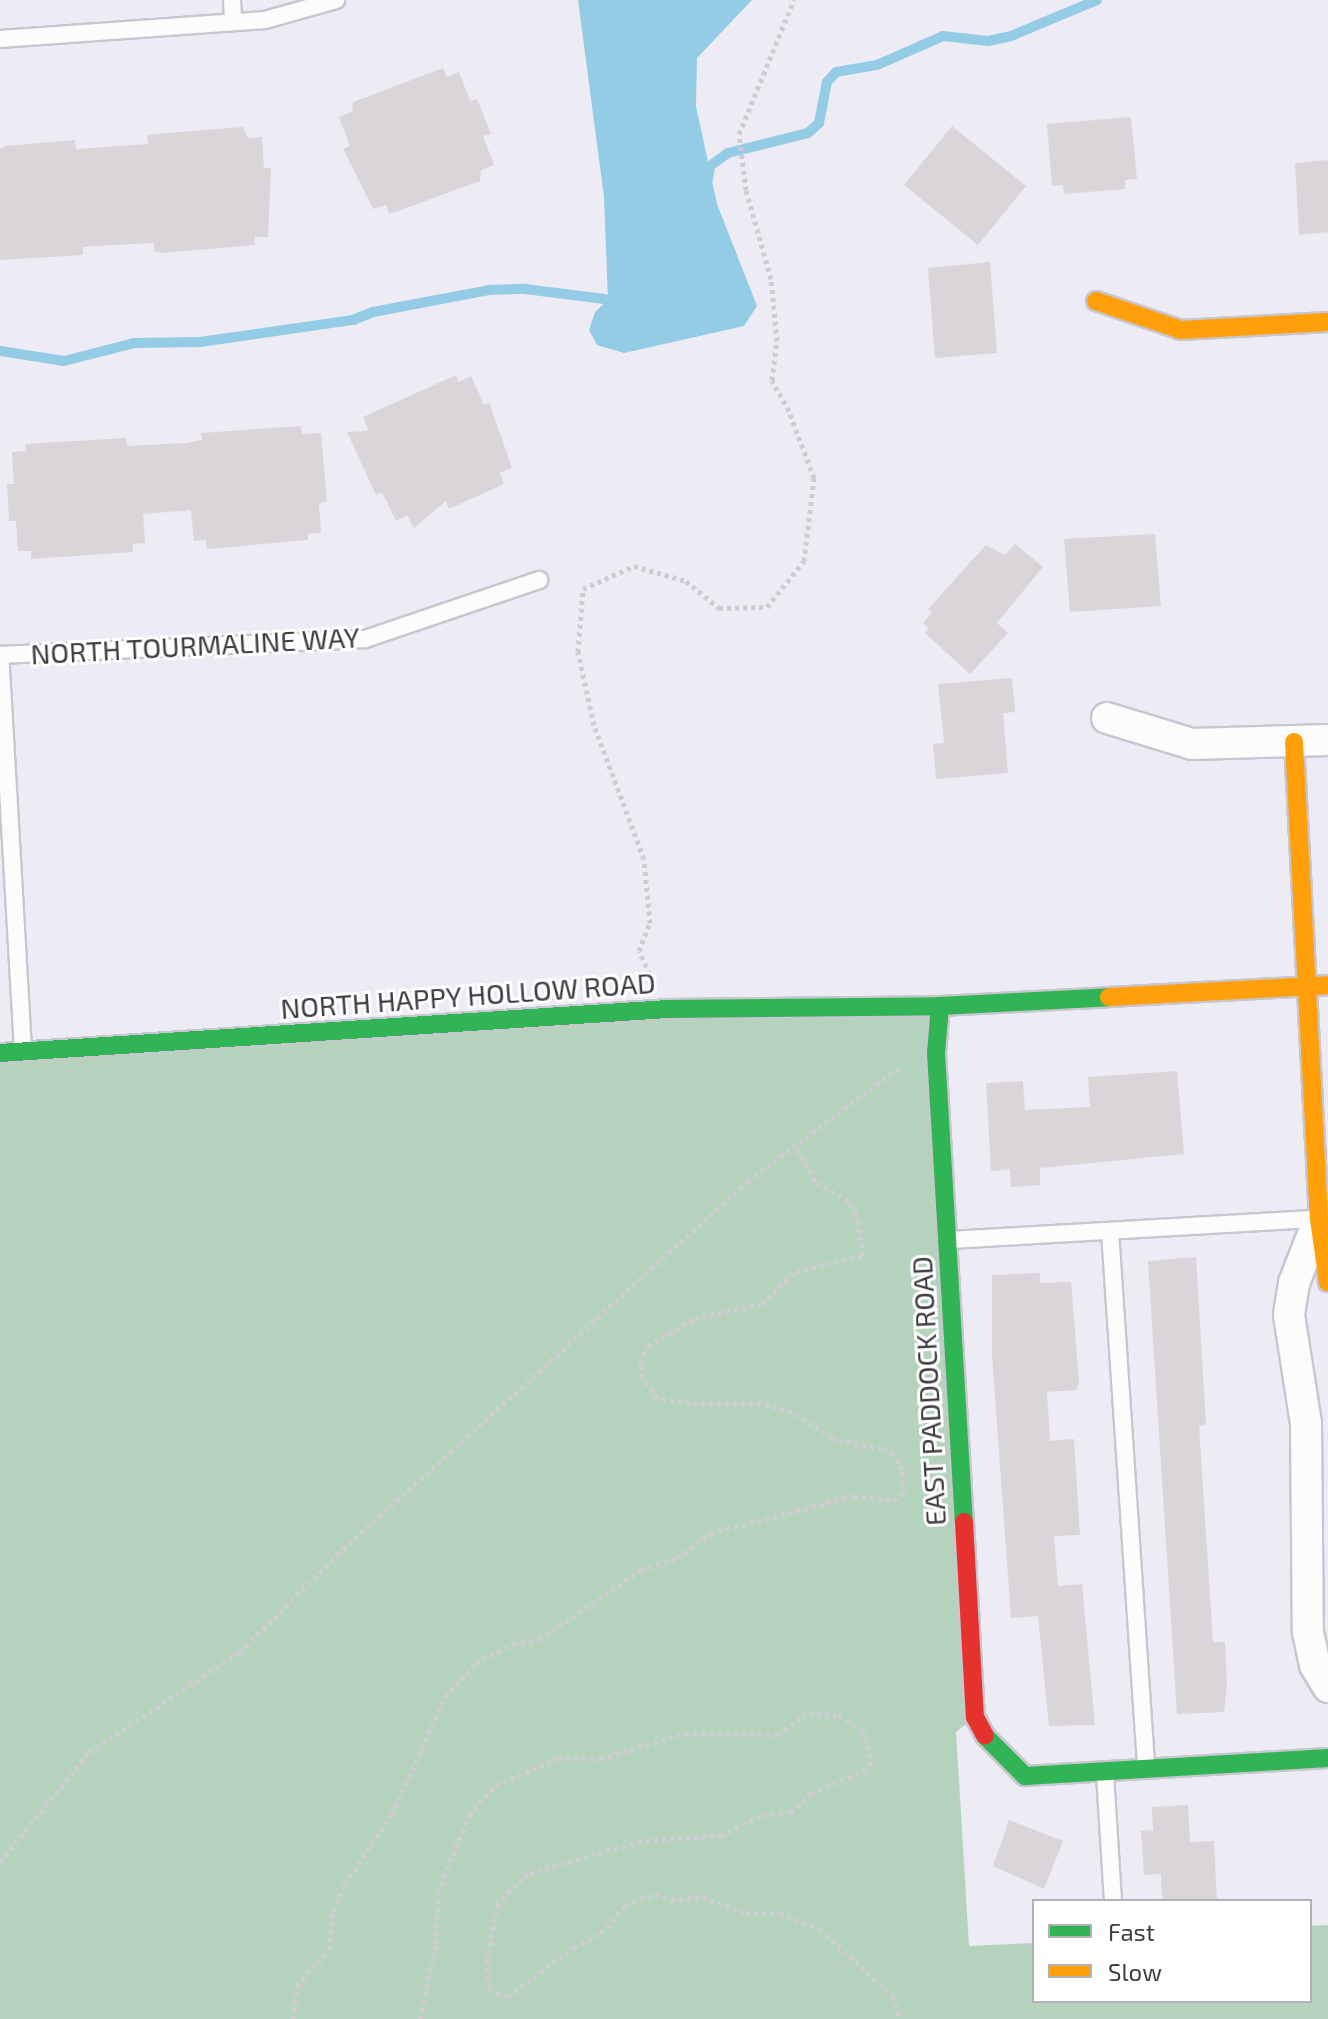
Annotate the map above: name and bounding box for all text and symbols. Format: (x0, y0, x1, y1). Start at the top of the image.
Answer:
street label: NORTH TOURMALINE WAY (29, 620, 361, 670)
street label: NORTH HAPPY HOLLOW ROAD (279, 965, 657, 1025)
street label: EAST PADDOCK ROAD (904, 1255, 952, 1527)
legend (1032, 1899, 1312, 2003)
text: Fast (1108, 1917, 1155, 1946)
text: Slow (1108, 1957, 1162, 1986)

